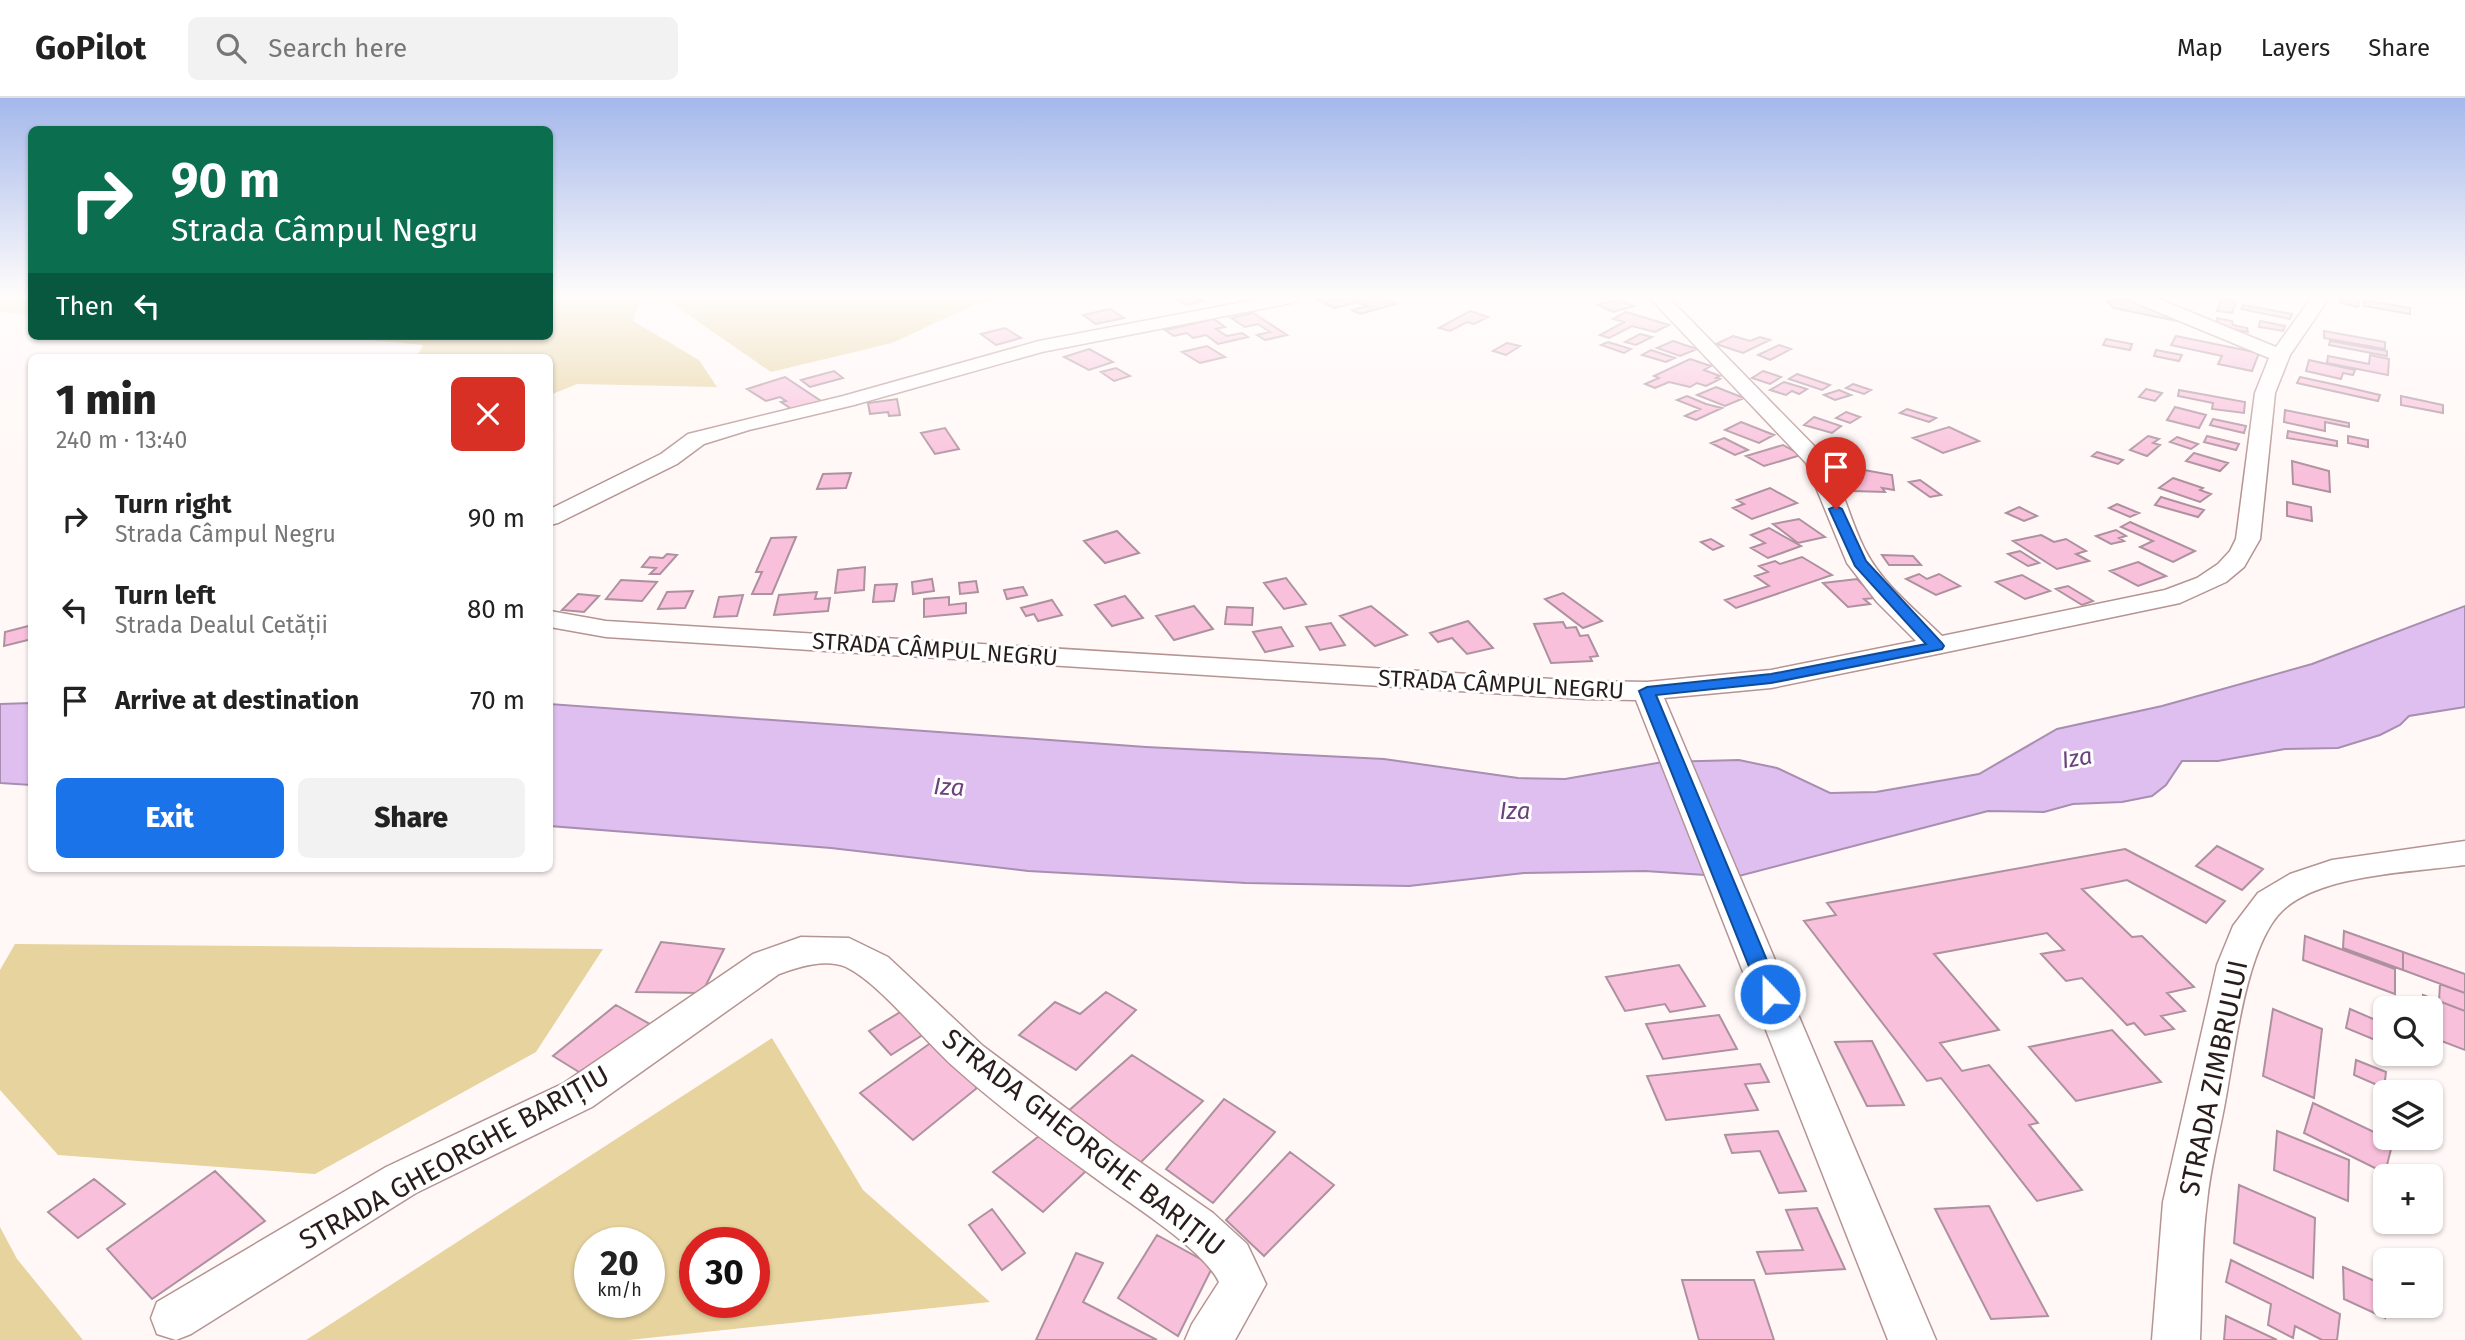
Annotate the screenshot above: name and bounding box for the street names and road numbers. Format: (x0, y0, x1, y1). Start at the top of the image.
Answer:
street label: STRADA CÂMPUL NEGRU (811, 626, 1059, 672)
street label: STRADA CÂMPUL NEGRU (1377, 664, 1625, 704)
street label: STRADA ZIMBRULUI (2172, 957, 2255, 1199)
street label: STRADA GHEORGHE BARIȚIU (935, 1022, 1231, 1264)
street label: STRADA GHEORGHE BARIȚIU (294, 1058, 616, 1258)

